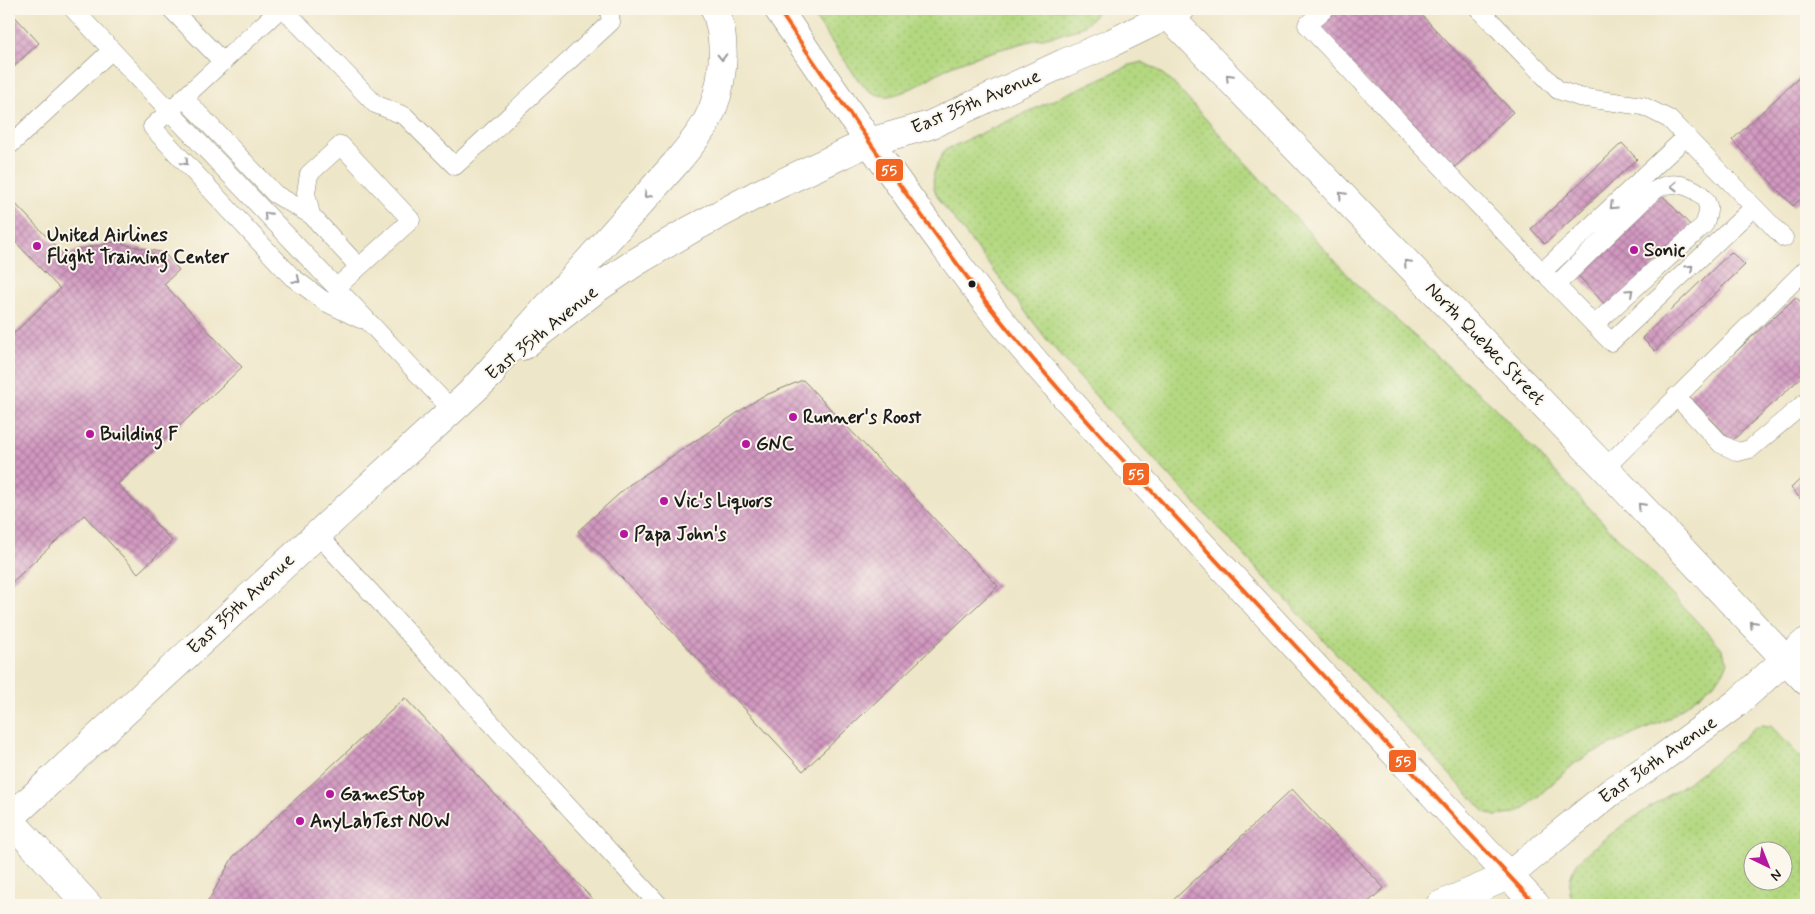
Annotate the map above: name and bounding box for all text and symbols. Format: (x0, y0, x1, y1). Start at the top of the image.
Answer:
one-way arrow (717, 54, 727, 61)
street label: East 35th Avenue (908, 64, 1044, 140)
one-way arrow (1226, 74, 1235, 83)
one-way arrow (179, 157, 188, 166)
line badge: 55 (875, 158, 904, 182)
text: 55 (881, 162, 897, 180)
one-way arrow (1670, 181, 1678, 191)
one-way arrow (643, 190, 652, 199)
one-way arrow (1339, 191, 1348, 200)
one-way arrow (1610, 200, 1619, 209)
one-way arrow (264, 211, 273, 220)
place label: United Airlines Flight Training Center (47, 223, 230, 273)
place label: Sonic (1644, 238, 1686, 263)
marker: United Airlines Flight Training Center (31, 240, 43, 252)
marker: Sonic (1628, 244, 1640, 256)
one-way arrow (1403, 260, 1412, 269)
one-way arrow (1684, 264, 1693, 273)
one-way arrow (291, 275, 300, 283)
street label: North Quebec Street (1419, 277, 1551, 411)
unlabelled marker (967, 279, 977, 289)
street label: East 35th Avenue (480, 280, 604, 386)
one-way arrow (1625, 289, 1634, 298)
place label: Runner's Roost (803, 405, 922, 430)
marker: Runner's Roost (787, 411, 799, 423)
place label: Building F (100, 422, 179, 450)
marker: Building F (84, 428, 96, 440)
place label: GNC (756, 432, 795, 457)
marker: GNC (740, 438, 752, 450)
line badge: 55 (1122, 462, 1150, 486)
text: 55 (1128, 466, 1144, 484)
place label: Vic's Liquors (674, 489, 773, 515)
marker: Vic's Liquors (658, 495, 670, 507)
one-way arrow (1638, 503, 1647, 512)
place label: Papa John's (634, 522, 727, 547)
marker: Papa John's (618, 528, 630, 540)
street label: East 35th Avenue (182, 548, 300, 660)
one-way arrow (1750, 620, 1759, 629)
street label: East 36th Avenue (1594, 710, 1722, 810)
line badge: 55 (1388, 749, 1417, 773)
text: 55 (1395, 753, 1411, 771)
place label: GameStop (340, 782, 425, 807)
marker: GameStop (324, 788, 336, 800)
place label: AnyLabTest NOW (310, 809, 450, 834)
marker: AnyLabTest NOW (294, 815, 306, 827)
north arrow (1742, 842, 1792, 892)
text: N (1767, 865, 1786, 885)

